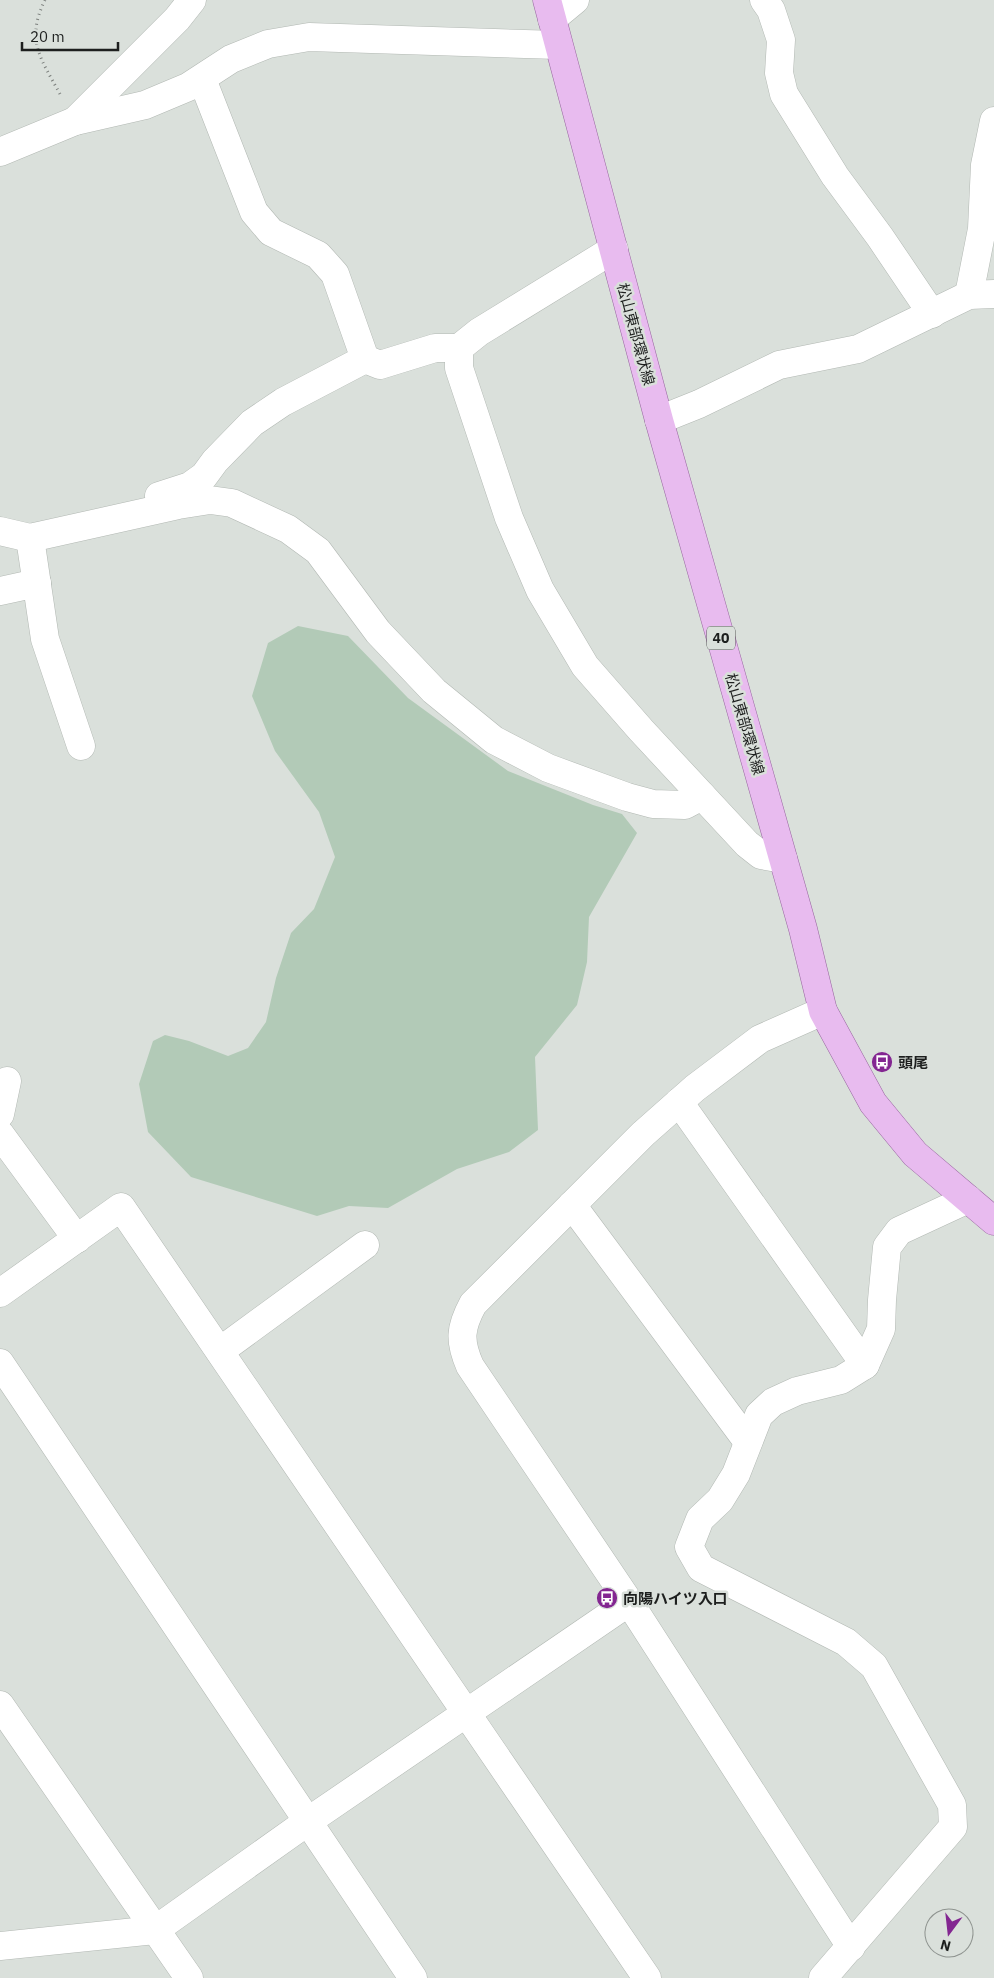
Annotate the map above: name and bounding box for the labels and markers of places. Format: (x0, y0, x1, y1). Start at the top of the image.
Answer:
bus stop icon: 頭尾 (870, 1050, 894, 1074)
place label: 頭尾 (898, 1053, 928, 1072)
bus stop icon: 向陽ハイツ入口 (595, 1586, 619, 1610)
place label: 向陽ハイツ入口 (623, 1589, 728, 1608)

